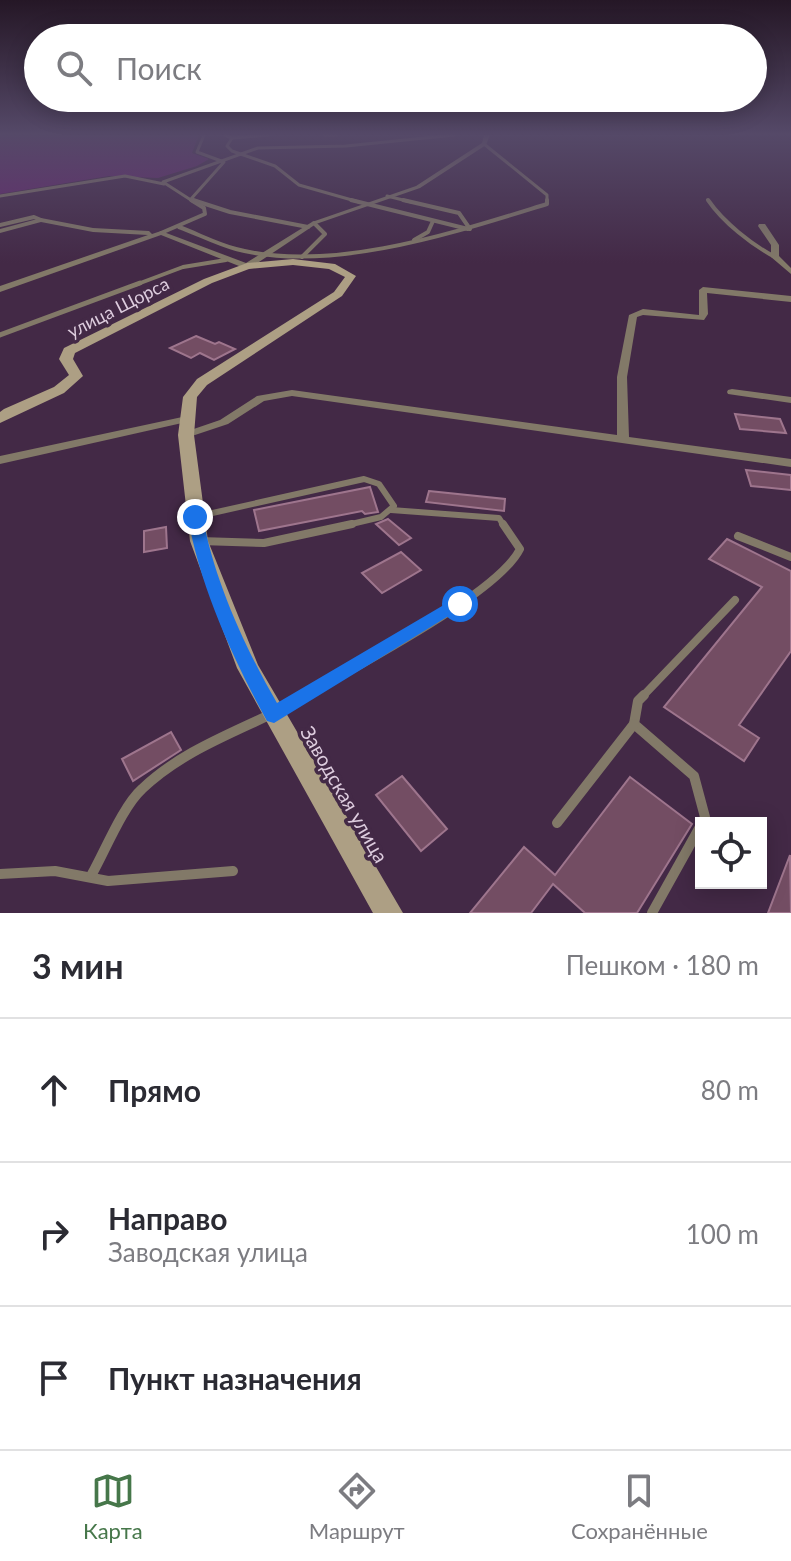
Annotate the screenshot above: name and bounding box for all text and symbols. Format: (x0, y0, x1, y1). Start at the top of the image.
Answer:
search box (24, 24, 767, 112)
icon: search (52, 46, 96, 90)
text: Поиск (116, 50, 202, 86)
street label: улица Щорса (63, 272, 173, 342)
route end (177, 499, 213, 535)
route start (442, 586, 478, 622)
street label: Заводская улица (296, 721, 394, 867)
map controls (695, 817, 767, 889)
button: locate (695, 817, 767, 889)
text: 3 мин (32, 945, 124, 986)
text: Пешком · 180 m (566, 949, 759, 981)
icon: ahead (32, 1068, 76, 1112)
text: Прямо (108, 1072, 201, 1108)
text: 80 m (701, 1074, 759, 1106)
text: Направо (108, 1200, 228, 1236)
icon: right (32, 1212, 76, 1256)
text: 100 m (686, 1218, 759, 1250)
text: Заводская улица (108, 1236, 308, 1268)
icon: arrive (32, 1356, 76, 1400)
text: Пункт назначения (108, 1360, 362, 1396)
tab: Карта (83, 1469, 143, 1544)
tab: Маршрут (309, 1469, 405, 1544)
tab: Сохранённые (571, 1469, 708, 1544)

